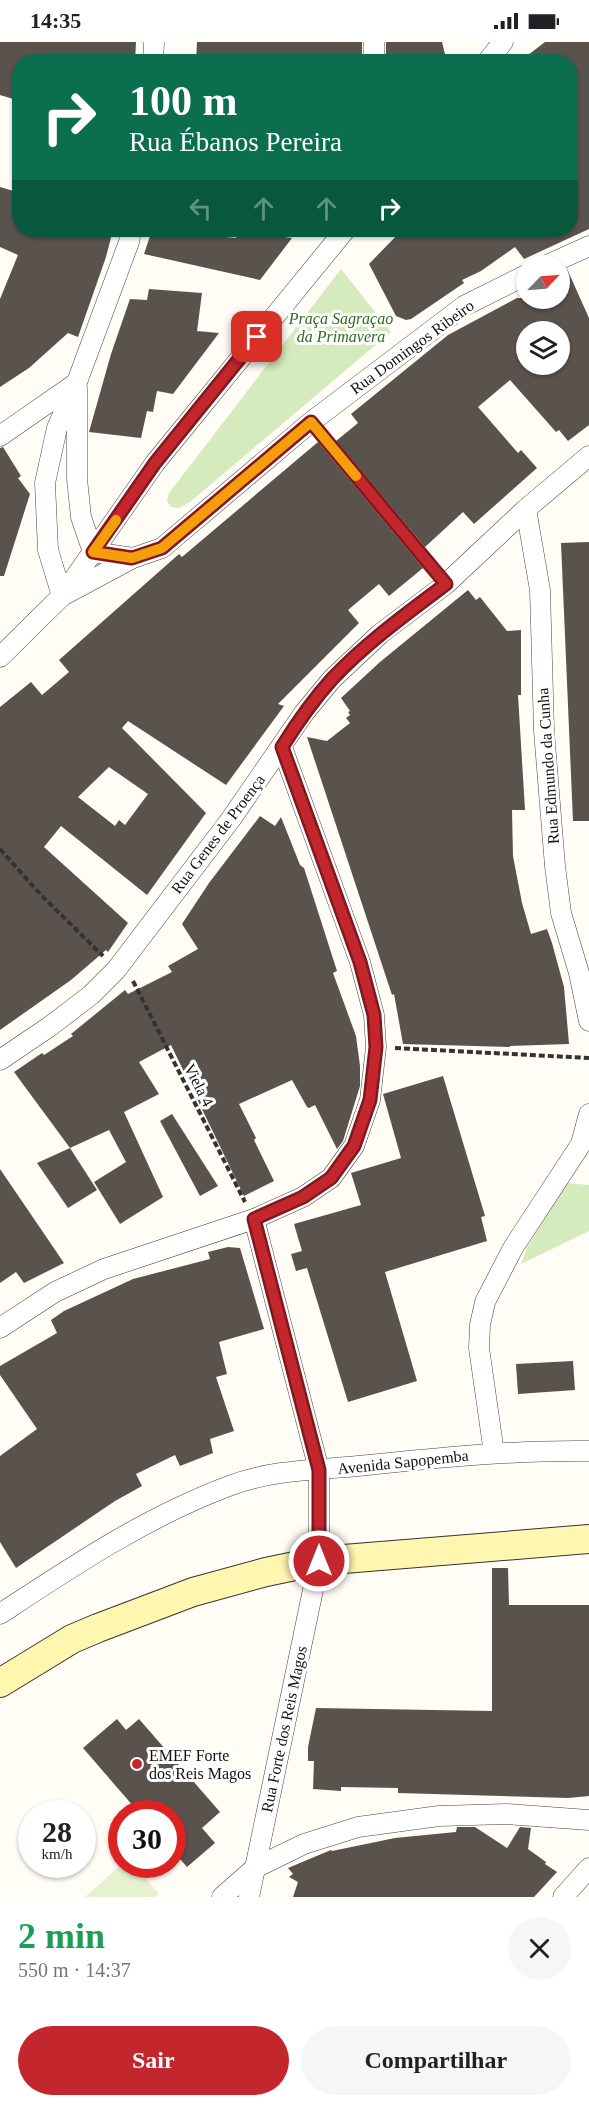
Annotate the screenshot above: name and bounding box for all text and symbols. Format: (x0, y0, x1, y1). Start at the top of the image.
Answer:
text: 14:35 (30, 8, 81, 33)
icon: right (30, 78, 108, 156)
text: 100 m (129, 78, 238, 124)
text: Rua Ébanos Pereira (129, 127, 342, 157)
icon: left (184, 192, 217, 225)
icon: ahead (247, 192, 280, 225)
icon: ahead (310, 192, 343, 225)
icon: right (373, 192, 406, 225)
north arrow (516, 255, 570, 309)
map controls (516, 255, 570, 375)
street label: Rua Domingos Ribeiro (347, 296, 478, 398)
park label: Praça Sagraçao da Primavera (288, 310, 393, 345)
pin (231, 311, 282, 362)
icon: arrive (240, 320, 273, 353)
button: layers (516, 321, 570, 375)
street label: Rua Edmundo da Cunha (534, 687, 562, 845)
street label: Rua Genes de Proença (168, 771, 269, 897)
street label: Viela 4 (181, 1061, 217, 1109)
street label: Avenida Sapopemba (337, 1447, 469, 1478)
position arrow (287, 1529, 351, 1593)
street label: Rua Forte dos Reis Magos (258, 1644, 311, 1814)
place label: EMEF Forte dos Reis Magos (149, 1747, 251, 1783)
marker: EMEF Forte dos Reis Magos (130, 1757, 144, 1771)
speed limit sign: 30 (108, 1800, 186, 1878)
text: 28 (42, 1815, 72, 1848)
text: km/h (42, 1846, 72, 1862)
text: 2 min (18, 1916, 105, 1956)
button: close (508, 1917, 571, 1980)
text: 550 m · 14:37 (18, 1959, 131, 1981)
button: Sair (18, 2026, 289, 2095)
button: Compartilhar (301, 2026, 571, 2095)

